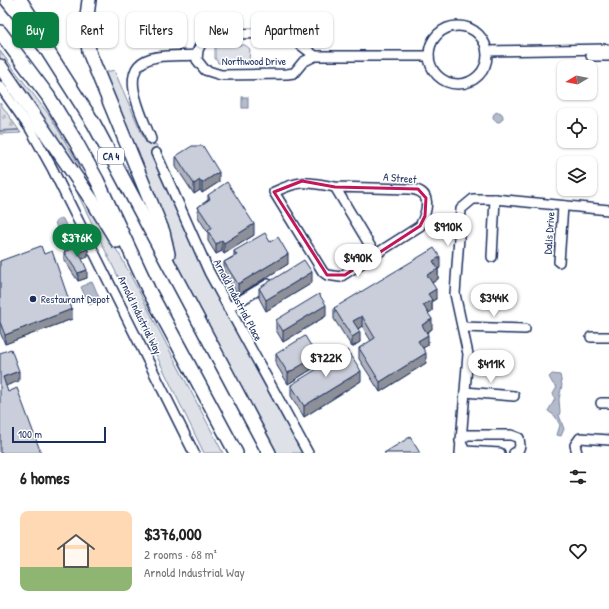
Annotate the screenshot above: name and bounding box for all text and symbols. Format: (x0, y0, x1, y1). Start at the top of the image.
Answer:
chip: Buy (12, 12, 59, 48)
chip: Rent (67, 12, 118, 48)
chip: Filters (126, 12, 187, 48)
chip: New (195, 12, 243, 48)
chip: Apartment (251, 12, 333, 48)
street label: Northwood Drive (222, 54, 287, 68)
north arrow (557, 60, 597, 100)
map controls (557, 60, 597, 196)
button: locate (557, 108, 597, 148)
road number: CA 4 (98, 148, 124, 164)
button: layers (557, 156, 597, 196)
street label: A Street (383, 170, 418, 186)
street label: Dalis Drive (541, 211, 558, 255)
pin: $910K (420, 213, 476, 247)
text: $910K (434, 217, 462, 235)
pin: $376K (49, 224, 105, 258)
text: $376K (62, 228, 92, 246)
pin: $490K (330, 244, 386, 278)
text: $490K (344, 248, 372, 266)
street label: Arnold Industrial Place (211, 257, 266, 344)
street label: Arnold Industrial Way (115, 274, 165, 357)
pin: $344K (466, 284, 522, 318)
text: $344K (480, 288, 508, 306)
place label: Restaurant Depot (41, 292, 110, 306)
marker: Restaurant Depot (28, 294, 38, 304)
pin: $722K (298, 344, 354, 378)
text: $722K (310, 348, 342, 366)
pin: $411K (463, 350, 519, 384)
text: $411K (477, 354, 505, 372)
scale bar (12, 425, 106, 444)
text: 100 m (18, 427, 42, 441)
text: 6 homes (20, 466, 70, 489)
icon: filters (567, 466, 589, 488)
text: $376,000 (144, 522, 202, 545)
icon: home (52, 527, 100, 575)
icon: heart (567, 540, 589, 562)
text: 2 rooms · 68 m² (144, 545, 217, 563)
text: Arnold Industrial Way (144, 563, 245, 581)

